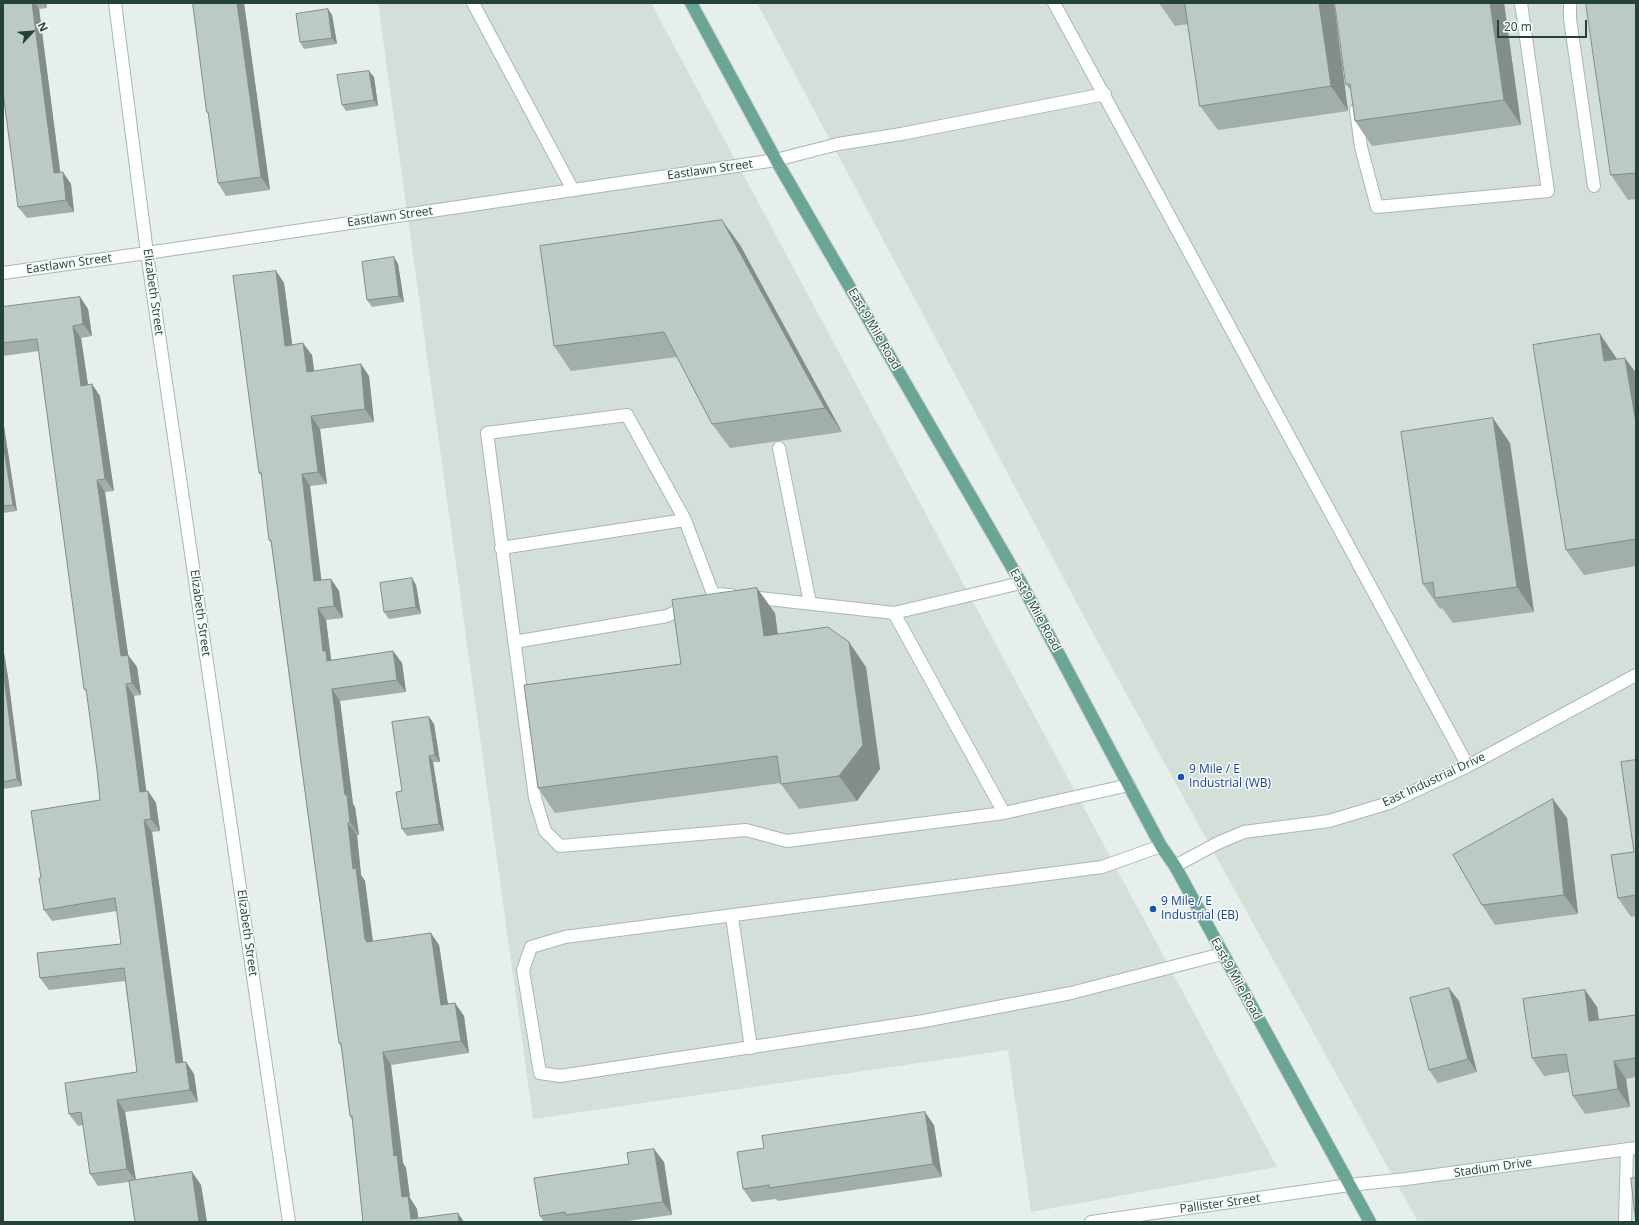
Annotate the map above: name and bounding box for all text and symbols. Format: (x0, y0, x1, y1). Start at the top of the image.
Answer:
north arrow (12, 12, 52, 52)
scale bar (1499, 12, 1589, 38)
text: 20 m (1504, 18, 1532, 35)
text: N (35, 19, 52, 34)
street label: Eastlawn Street (666, 157, 754, 183)
street label: Eastlawn Street (346, 204, 434, 230)
street label: Elizabeth Street (140, 248, 166, 336)
street label: Eastlawn Street (25, 251, 113, 277)
street label: East 9 Mile Road (845, 286, 903, 372)
street label: East 9 Mile Road (1006, 566, 1064, 654)
street label: Elizabeth Street (187, 569, 213, 657)
street label: East Industrial Drive (1380, 750, 1488, 810)
place label: 9 Mile / E Industrial (WB) (1189, 763, 1271, 791)
marker: 9 Mile / E Industrial (WB) (1176, 772, 1186, 782)
street label: Elizabeth Street (234, 889, 260, 977)
place label: 9 Mile / E Industrial (EB) (1161, 895, 1239, 923)
marker: 9 Mile / E Industrial (EB) (1148, 904, 1158, 914)
street label: East 9 Mile Road (1207, 935, 1265, 1023)
street label: Stadium Drive (1453, 1155, 1533, 1181)
street label: Pallister Street (1179, 1191, 1261, 1217)

